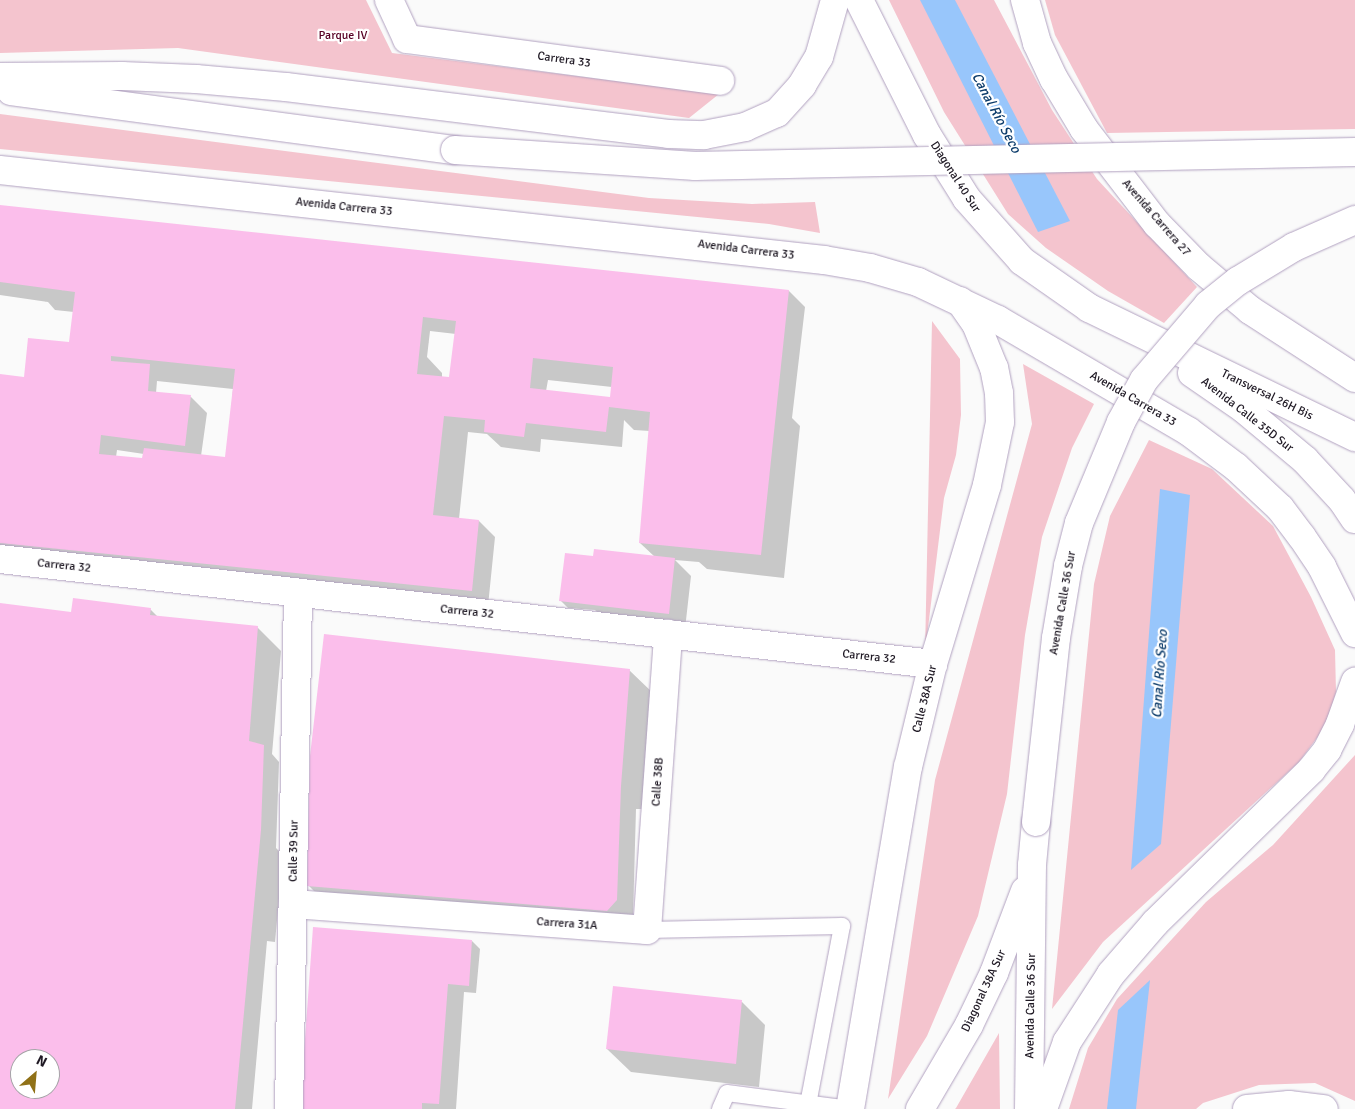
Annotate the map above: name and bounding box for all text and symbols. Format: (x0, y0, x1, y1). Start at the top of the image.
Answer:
park label: Parque IV (319, 29, 367, 43)
street label: Carrera 33 (536, 49, 592, 71)
water label: Canal Río Seco (968, 70, 1024, 156)
street label: Diagonal 40 Sur (927, 139, 983, 215)
street label: Avenida Carrera 27 (1119, 177, 1193, 259)
street label: Avenida Carrera 33 (295, 195, 393, 219)
street label: Avenida Carrera 33 (697, 237, 795, 263)
street label: Transversal 26H Bis (1219, 367, 1315, 423)
street label: Avenida Carrera 33 (1087, 368, 1179, 430)
street label: Avenida Calle 35D Sur (1198, 375, 1296, 455)
street label: Avenida Calle 36 Sur (1047, 550, 1079, 656)
street label: Carrera 32 (36, 556, 92, 576)
street label: Carrera 32 (439, 602, 495, 622)
water label: Canal Río Seco (1149, 629, 1171, 719)
street label: Carrera 32 (841, 647, 897, 667)
street label: Calle 38A Sur (910, 664, 940, 734)
street label: Calle 38B (649, 757, 667, 807)
street label: Calle 39 Sur (286, 820, 302, 882)
street label: Carrera 31A (536, 915, 598, 933)
street label: Diagonal 38A Sur (959, 948, 1009, 1034)
street label: Avenida Calle 36 Sur (1023, 953, 1039, 1059)
north arrow (10, 1049, 60, 1099)
text: N (33, 1051, 50, 1071)

